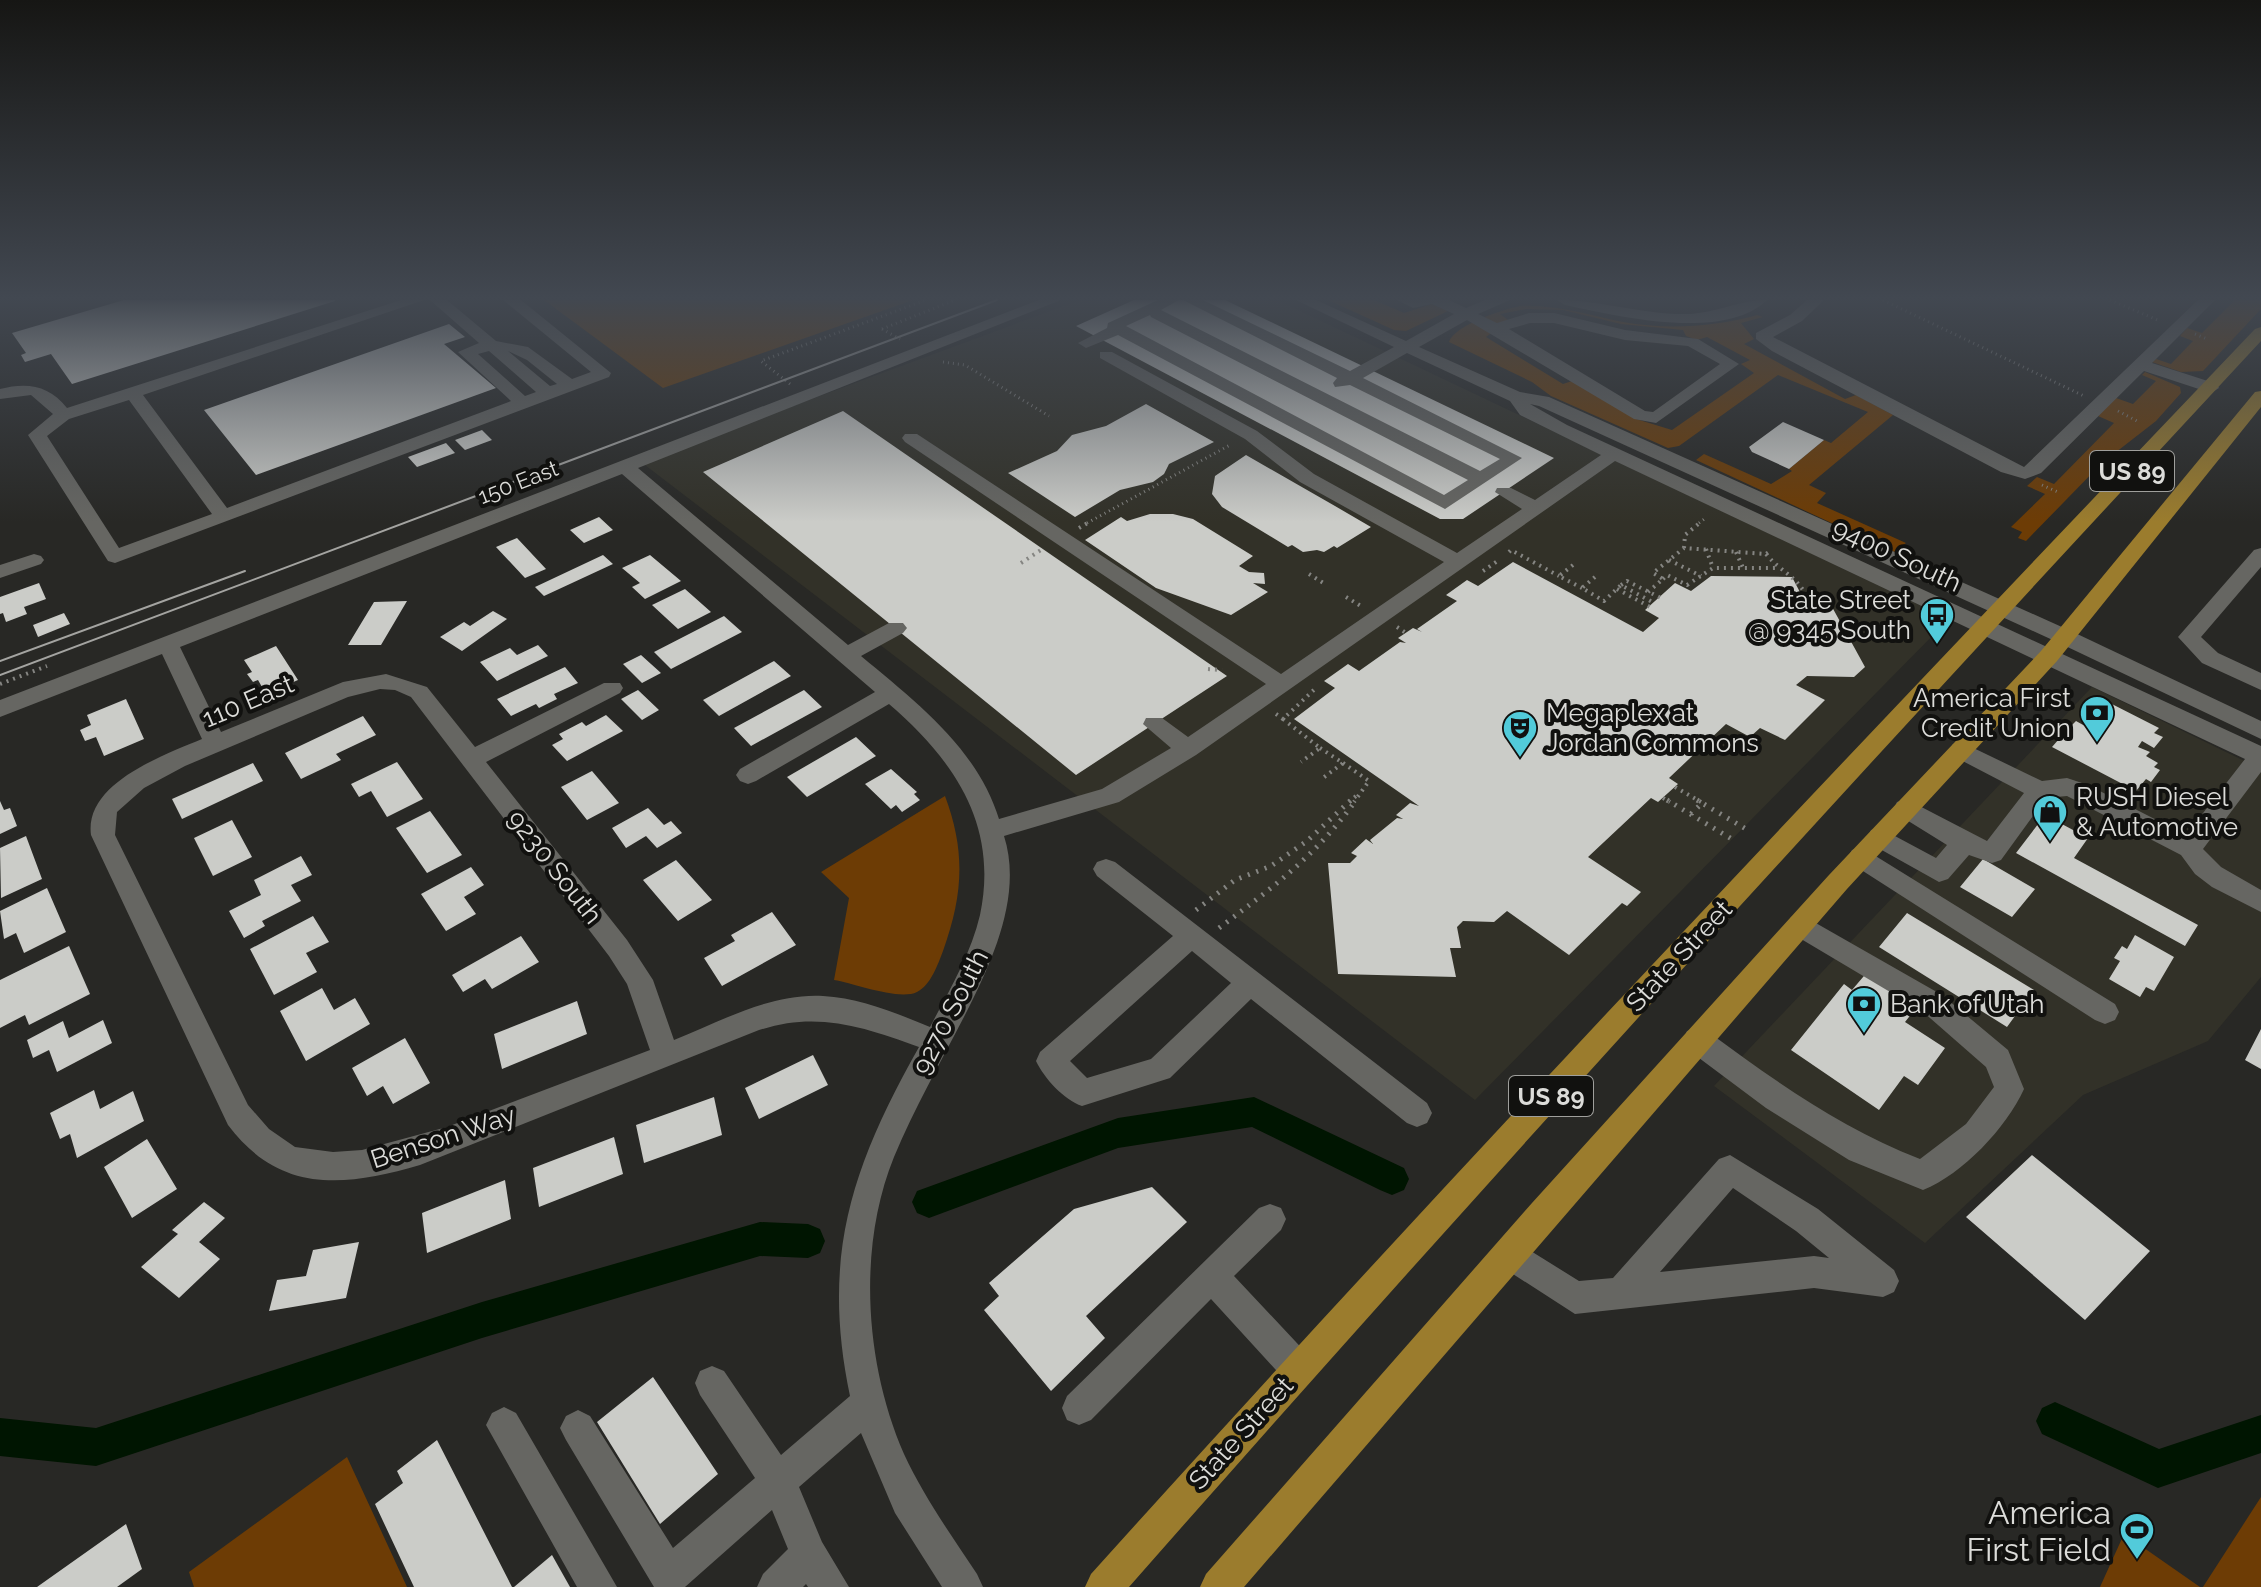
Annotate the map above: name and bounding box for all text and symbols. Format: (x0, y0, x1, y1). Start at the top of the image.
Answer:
road number: US 89 (2090, 451, 2174, 491)
street label: 150 East (474, 455, 562, 509)
street label: 9400 South (1828, 512, 1966, 598)
place label: State Street @ 9345 South (1748, 585, 1911, 645)
bus stop icon: State Street @ 9345 South (1918, 596, 1956, 646)
street label: 110 East (198, 668, 298, 734)
place label: America First Credit Union (1913, 683, 2071, 743)
bank icon: America First Credit Union (2078, 694, 2116, 744)
place label: Megaplex at Jordan Commons (1546, 698, 1759, 758)
theatre icon: Megaplex at Jordan Commons (1501, 709, 1539, 759)
place label: RUSH Diesel & Automotive (2076, 782, 2238, 842)
shop icon: RUSH Diesel & Automotive (2031, 793, 2069, 843)
street label: 9230 South (501, 804, 609, 930)
street label: State Street (1620, 894, 1738, 1018)
street label: 9270 South (906, 945, 994, 1079)
bank icon: Bank of Utah (1845, 985, 1883, 1035)
place label: Bank of Utah (1890, 989, 2045, 1019)
road number: US 89 (1509, 1076, 1593, 1116)
street label: Benson Way (367, 1100, 519, 1174)
street label: State Street (1183, 1370, 1299, 1495)
place label: America First Field (1966, 1494, 2111, 1568)
sports icon: America First Field (2118, 1511, 2156, 1561)

